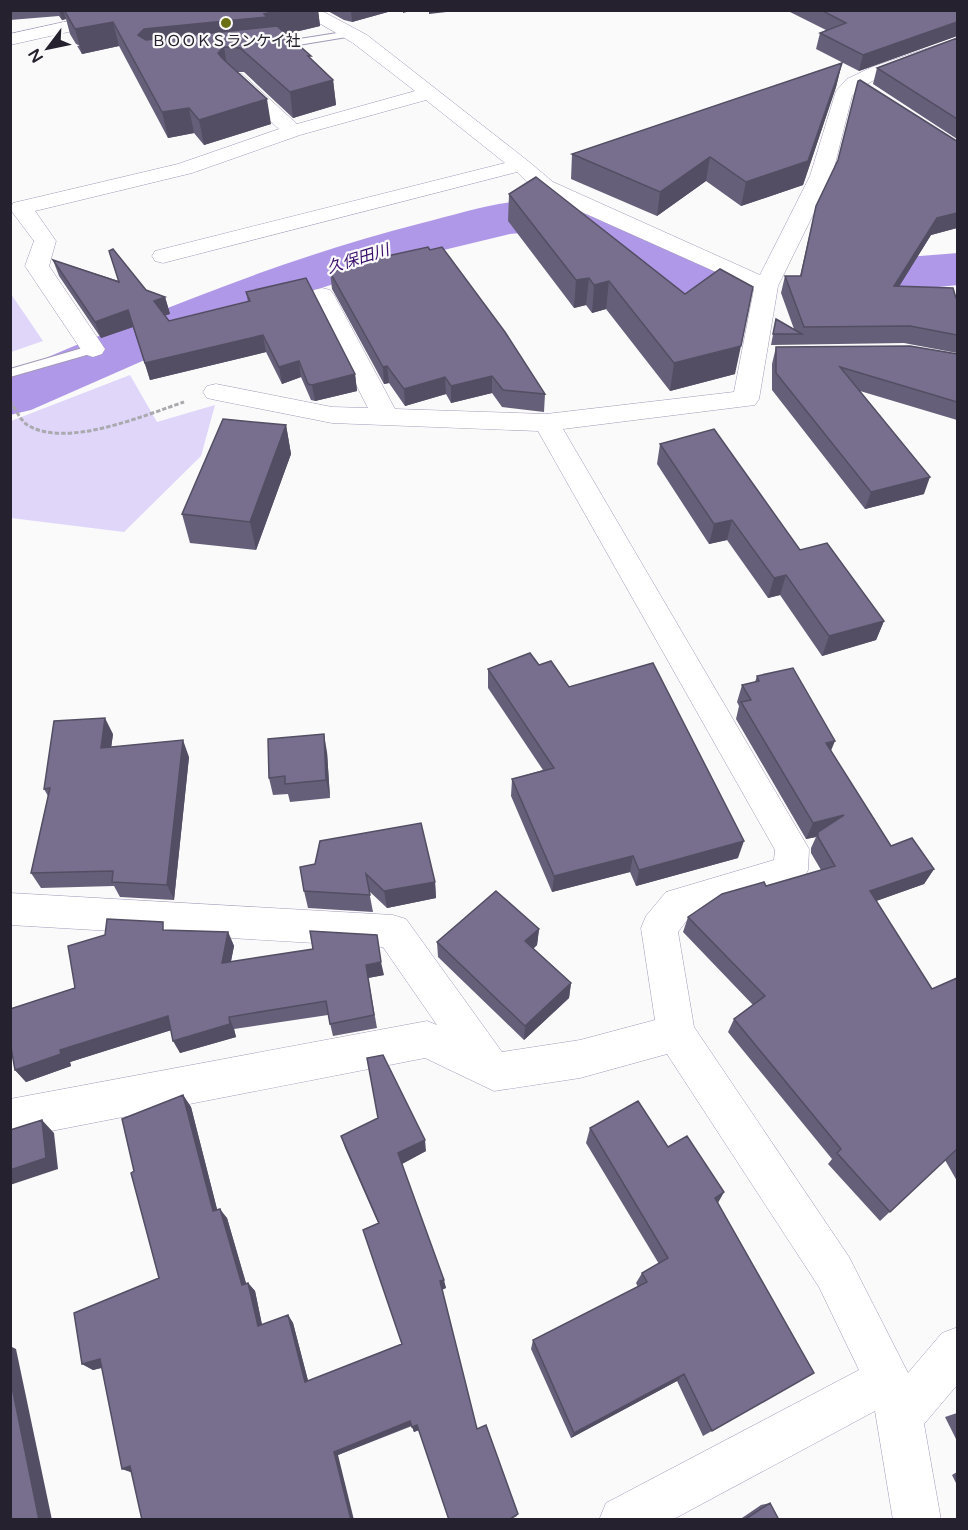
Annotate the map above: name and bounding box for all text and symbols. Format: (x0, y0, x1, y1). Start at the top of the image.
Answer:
marker: ＢＯＯＫＳランケイ社 (219, 16, 233, 30)
north arrow (18, 18, 78, 78)
place label: ＢＯＯＫＳランケイ社 (151, 32, 301, 50)
text: N (24, 45, 48, 66)
water label: 久保田川 (324, 239, 393, 278)

